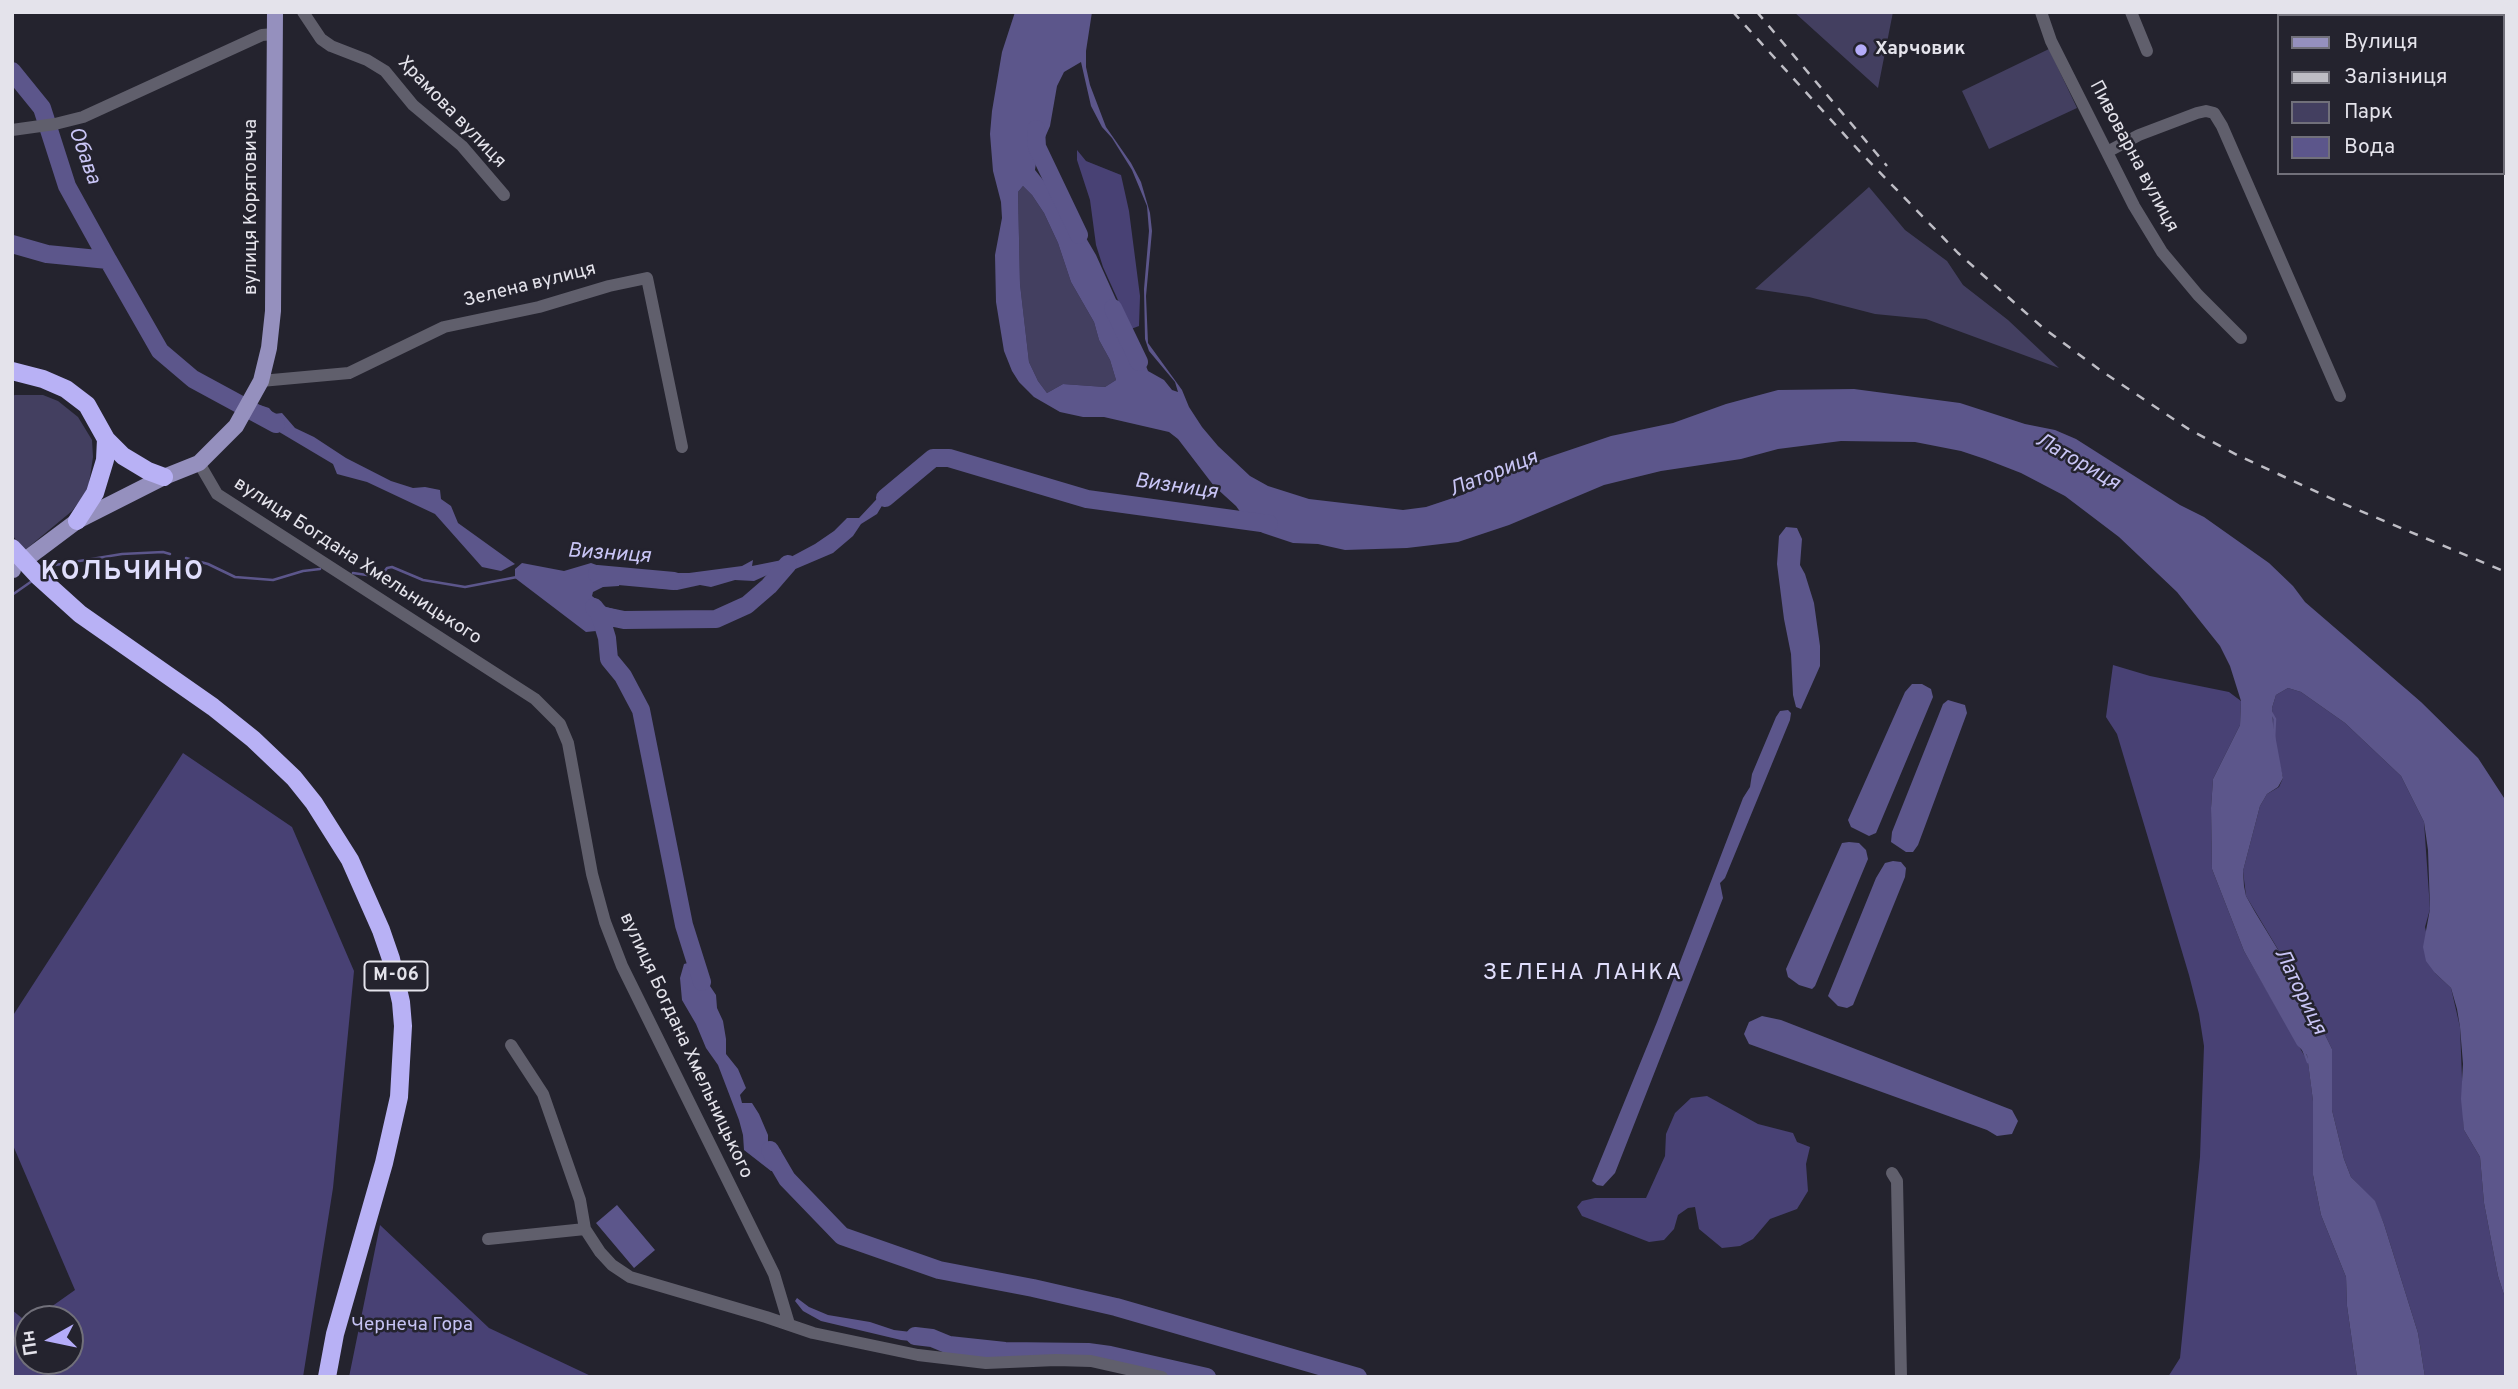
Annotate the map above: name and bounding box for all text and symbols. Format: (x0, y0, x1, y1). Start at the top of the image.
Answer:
legend (2276, 14, 2504, 175)
text: Вулиця (2344, 29, 2418, 56)
place label: Харчовик (1875, 39, 1965, 61)
marker: Харчовик (1853, 42, 1869, 58)
street label: Храмова вулиця (392, 52, 510, 174)
text: Залізниця (2344, 64, 2448, 91)
street label: Пивоварна вулиця (2083, 77, 2183, 237)
text: Парк (2344, 99, 2393, 126)
street label: вулиця Корятовича (241, 119, 263, 295)
water label: Обава (61, 124, 105, 188)
text: Вода (2344, 134, 2395, 161)
street label: Зелена вулиця (461, 259, 599, 313)
water label: Латориця (2030, 429, 2124, 497)
water label: Латориця (1446, 446, 1542, 504)
water label: Визниця (1133, 470, 1219, 506)
street label: вулиця Богдана Хмельницького (229, 473, 485, 651)
water label: Визниця (566, 540, 652, 570)
district label: КОЛЬЧИНО (42, 558, 204, 590)
street label: вулиця Богдана Хмельницького (613, 910, 757, 1182)
water label: Латориця (2267, 945, 2331, 1039)
district label: ЗЕЛЕНА ЛАНКА (1484, 960, 1682, 988)
road number: М-06 (364, 961, 428, 990)
north arrow (14, 1305, 84, 1375)
park label: Чернеча Гора (351, 1315, 473, 1337)
text: Пн (16, 1328, 44, 1358)

